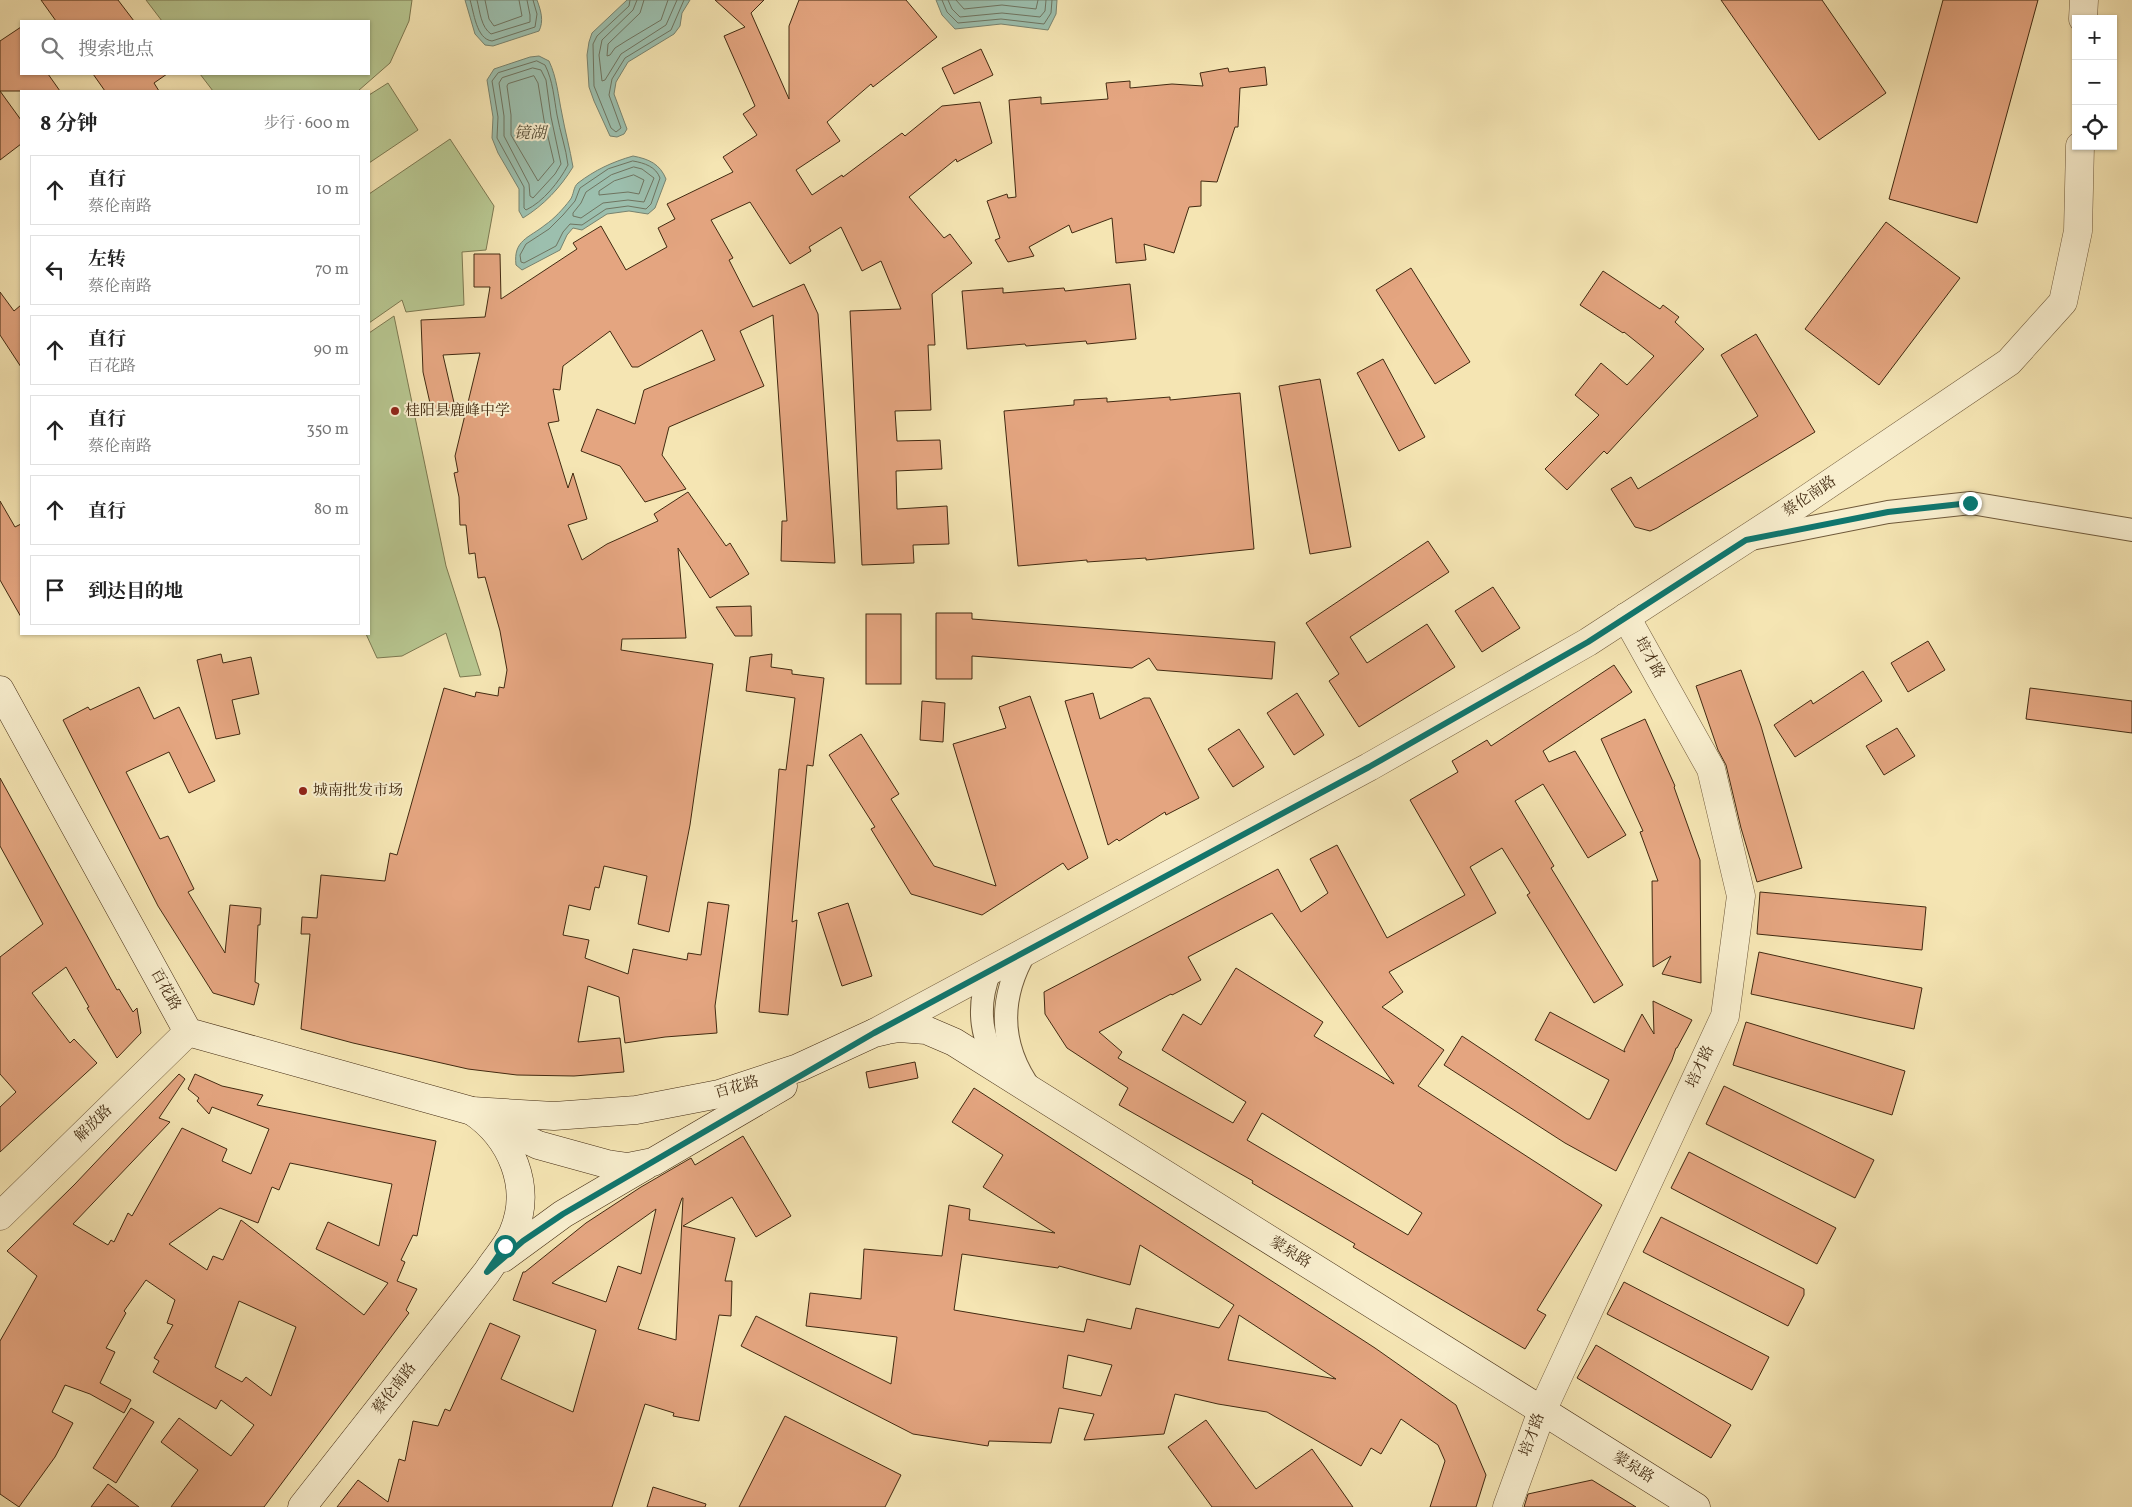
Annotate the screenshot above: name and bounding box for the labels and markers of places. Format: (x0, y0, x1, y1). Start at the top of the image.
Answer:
place label: 桂阳县鹿峰中学 (405, 401, 510, 422)
marker: 桂阳县鹿峰中学 (389, 405, 401, 417)
place label: 城南批发市场 (313, 781, 403, 802)
marker: 城南批发市场 (297, 785, 309, 797)

